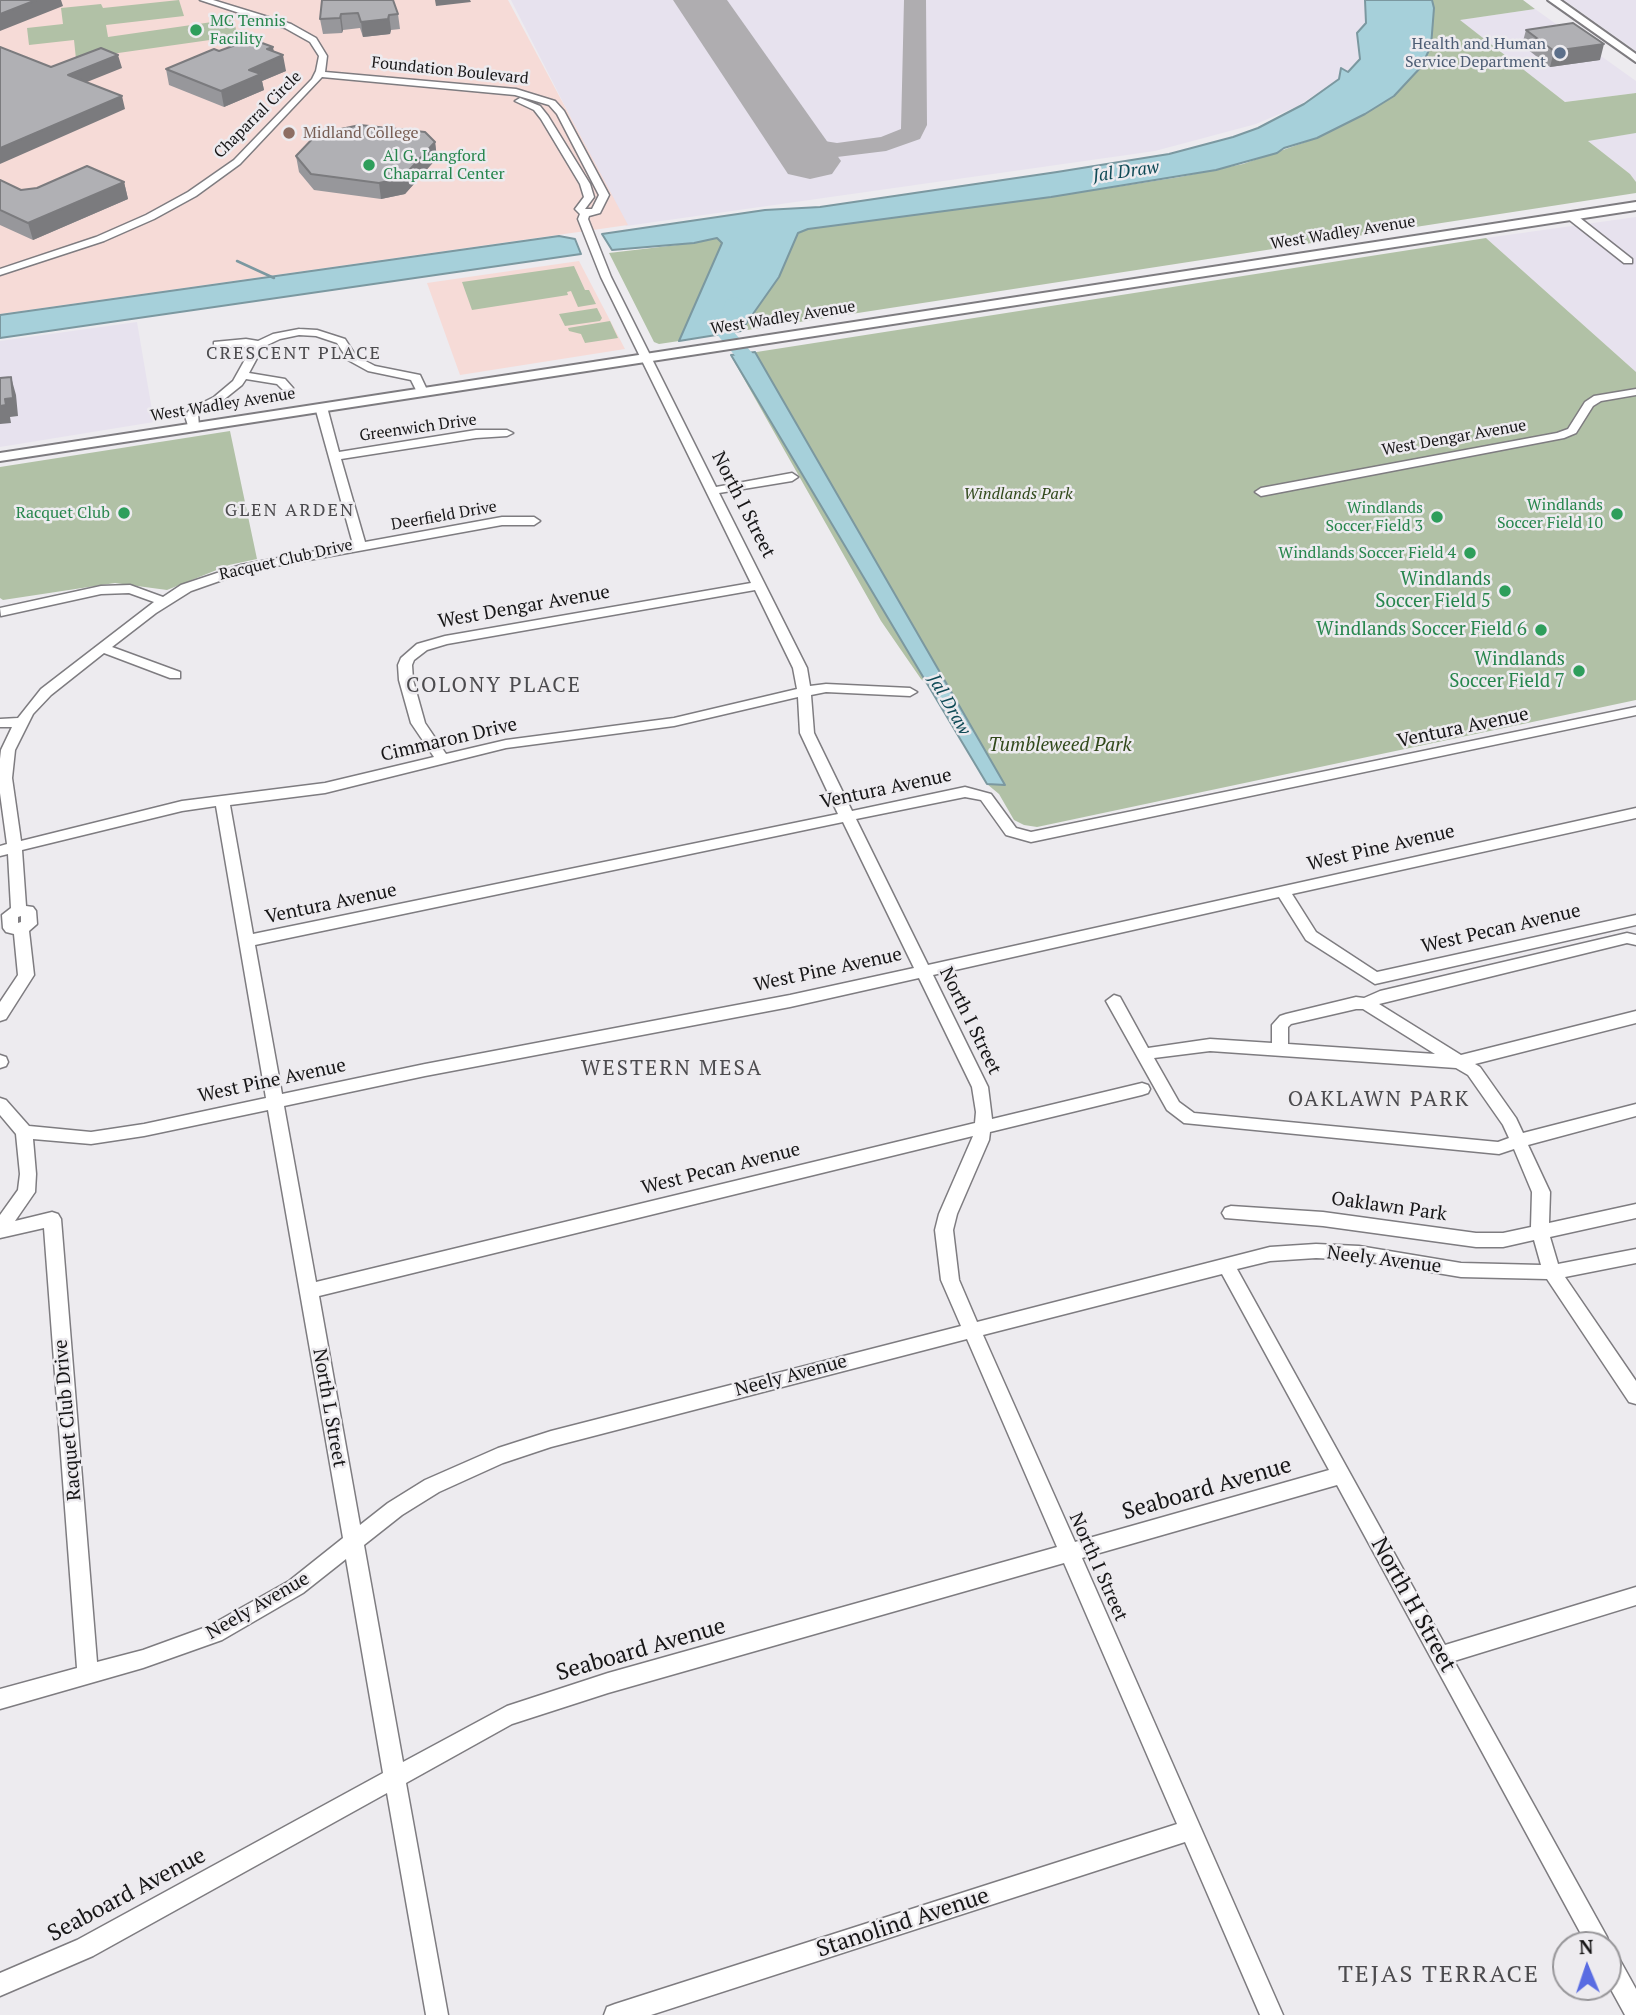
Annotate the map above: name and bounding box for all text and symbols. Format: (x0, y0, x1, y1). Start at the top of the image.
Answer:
place label: MC Tennis Facility (210, 11, 286, 49)
marker: MC Tennis Facility (188, 22, 204, 38)
place label: Health and Human Service Department (1405, 34, 1546, 72)
marker: Health and Human Service Department (1552, 45, 1568, 61)
street label: Foundation Boulevard (371, 53, 529, 89)
street label: Chaparral Circle (210, 67, 306, 163)
place label: Midland College (303, 123, 419, 143)
marker: Midland College (281, 125, 297, 141)
place label: Al G. Langford Chaparral Center (383, 146, 505, 184)
marker: Al G. Langford Chaparral Center (361, 157, 377, 173)
water label: Jal Draw (1091, 157, 1161, 187)
street label: West Wadley Avenue (1269, 212, 1417, 254)
street label: West Wadley Avenue (709, 297, 857, 339)
district label: CRESCENT PLACE (208, 343, 380, 365)
street label: West Wadley Avenue (149, 384, 297, 426)
street label: Greenwich Drive (358, 410, 478, 446)
street label: West Dengar Avenue (1380, 416, 1528, 460)
street label: North I Street (706, 448, 780, 562)
park label: Windlands Park (963, 484, 1073, 504)
place label: Windlands Soccer Field 10 (1497, 495, 1603, 533)
street label: Deerfield Drive (390, 497, 498, 535)
place label: Windlands Soccer Field 3 (1325, 498, 1423, 536)
district label: GLEN ARDEN (226, 500, 354, 522)
place label: Racquet Club (16, 503, 110, 523)
marker: Racquet Club (116, 505, 132, 521)
marker: Windlands Soccer Field 10 (1609, 506, 1625, 522)
marker: Windlands Soccer Field 3 (1429, 509, 1445, 525)
street label: Racquet Club Drive (217, 535, 355, 585)
place label: Windlands Soccer Field 4 (1278, 543, 1456, 563)
marker: Windlands Soccer Field 4 (1462, 545, 1478, 561)
place label: Windlands Soccer Field 5 (1375, 569, 1491, 613)
street label: West Dengar Avenue (436, 581, 612, 633)
marker: Windlands Soccer Field 5 (1497, 583, 1513, 599)
place label: Windlands Soccer Field 6 (1316, 619, 1527, 641)
marker: Windlands Soccer Field 6 (1533, 622, 1549, 638)
place label: Windlands Soccer Field 7 (1449, 649, 1565, 693)
marker: Windlands Soccer Field 7 (1571, 663, 1587, 679)
water label: Jal Draw (923, 671, 975, 739)
district label: COLONY PLACE (407, 673, 581, 699)
street label: Ventura Avenue (1395, 703, 1531, 753)
street label: Cimmaron Drive (379, 713, 519, 767)
park label: Tumbleweed Park (988, 735, 1132, 757)
street label: Ventura Avenue (818, 764, 954, 814)
street label: West Pine Avenue (1305, 820, 1457, 876)
street label: Ventura Avenue (263, 879, 399, 929)
street label: West Pecan Avenue (1419, 900, 1583, 958)
street label: West Pine Avenue (752, 943, 904, 997)
street label: North I Street (934, 964, 1006, 1078)
street label: West Pine Avenue (196, 1054, 348, 1108)
district label: WESTERN MESA (582, 1056, 762, 1082)
district label: OAKLAWN PARK (1289, 1087, 1469, 1113)
street label: West Pecan Avenue (639, 1138, 803, 1200)
street label: Oaklawn Park (1330, 1188, 1448, 1226)
street label: Neely Avenue (1325, 1242, 1443, 1278)
street label: Racquet Club Drive (50, 1338, 86, 1502)
street label: North L Street (307, 1347, 351, 1469)
street label: Neely Avenue (732, 1350, 850, 1402)
street label: Seaboard Avenue (1119, 1452, 1295, 1526)
street label: North I Street (1064, 1509, 1132, 1625)
street label: North H Street (1365, 1533, 1461, 1677)
street label: Neely Avenue (202, 1567, 314, 1645)
street label: Seaboard Avenue (553, 1613, 729, 1687)
street label: Seaboard Avenue (43, 1842, 211, 1948)
street label: Stanolind Avenue (813, 1882, 993, 1964)
north arrow (1552, 1931, 1622, 2001)
text: N (1579, 1934, 1594, 1959)
district label: TEJAS TERRACE (1340, 1961, 1538, 1989)

